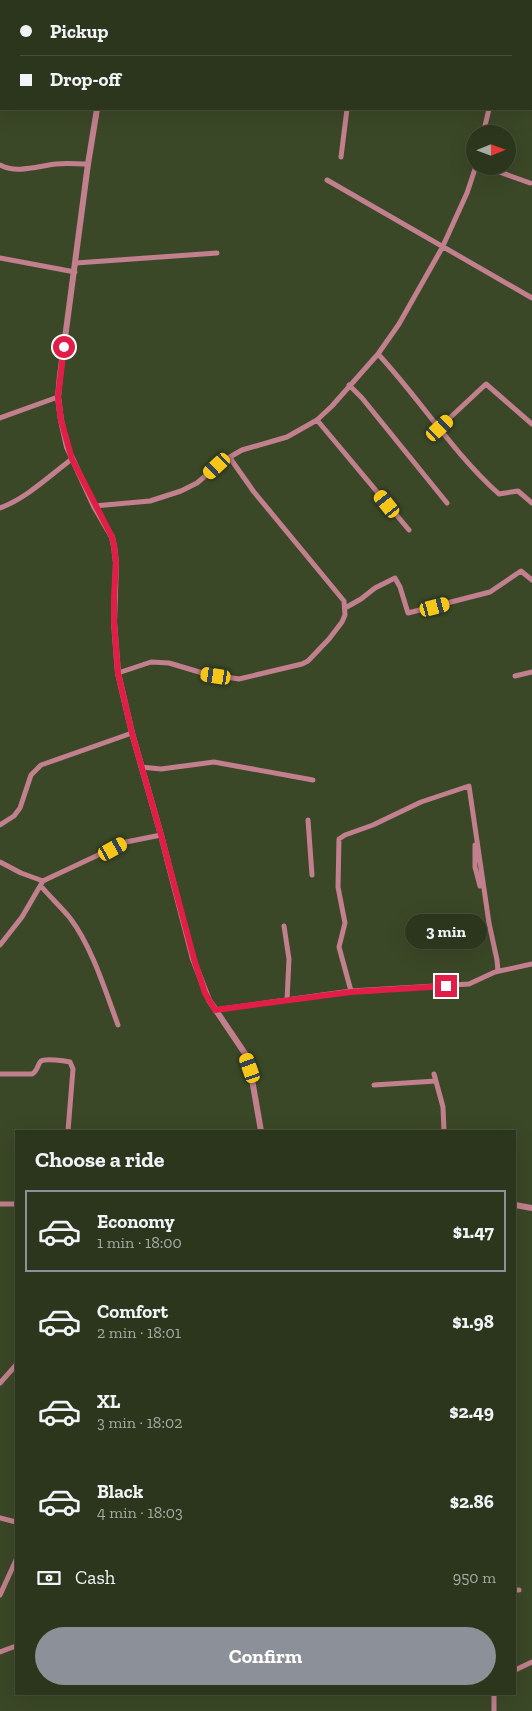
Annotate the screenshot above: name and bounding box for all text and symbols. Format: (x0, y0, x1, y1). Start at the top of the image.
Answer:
text: Pickup (50, 20, 108, 43)
text: Drop-off (50, 68, 121, 91)
north arrow (466, 125, 516, 175)
map controls (466, 125, 516, 175)
route start (53, 336, 75, 358)
car (423, 412, 456, 444)
car (200, 450, 233, 482)
car (371, 488, 402, 520)
car (418, 596, 451, 618)
car (200, 666, 231, 686)
car (96, 835, 129, 863)
callout: 3 min (405, 914, 487, 948)
text: 3 min (426, 922, 466, 941)
route end (435, 975, 457, 997)
car (238, 1051, 261, 1085)
text: Choose a ride (35, 1146, 165, 1173)
icon: car (37, 1209, 82, 1254)
text: Economy (97, 1210, 175, 1233)
text: $1.47 (453, 1220, 494, 1243)
text: 1 min · 18:00 (97, 1233, 182, 1252)
icon: car (37, 1299, 82, 1344)
text: Comfort (97, 1300, 168, 1323)
text: $1.98 (452, 1310, 494, 1333)
text: 2 min · 18:01 (97, 1323, 181, 1342)
icon: car (37, 1389, 82, 1434)
text: XL (97, 1390, 120, 1413)
text: $2.49 (449, 1400, 494, 1423)
text: 3 min · 18:02 (97, 1413, 183, 1432)
icon: car (37, 1479, 82, 1524)
text: Black (97, 1480, 143, 1503)
text: $2.86 (450, 1490, 494, 1513)
text: 4 min · 18:03 (97, 1503, 183, 1522)
icon: cash (35, 1564, 63, 1592)
text: Cash (75, 1566, 115, 1589)
text: 950 m (453, 1568, 496, 1587)
button: Confirm (35, 1627, 496, 1685)

